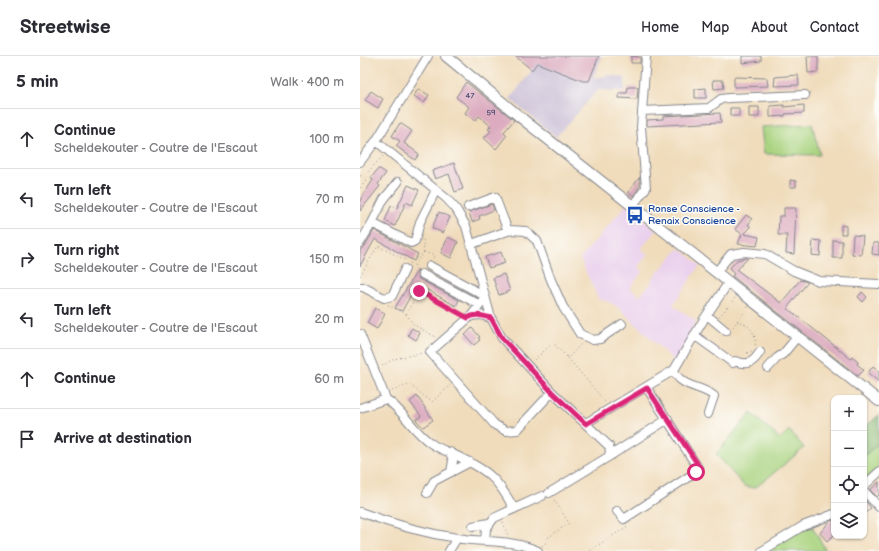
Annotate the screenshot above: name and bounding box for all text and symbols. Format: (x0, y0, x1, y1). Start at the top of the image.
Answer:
text: Streetwise (20, 16, 111, 39)
text: Home (641, 19, 679, 36)
text: Map (701, 19, 729, 36)
text: About (751, 19, 788, 36)
text: Contact (810, 19, 859, 36)
text: 5 min (16, 72, 59, 92)
text: Walk · 400 m (270, 74, 344, 90)
house number: 47 (466, 91, 474, 100)
house number: 59 (486, 108, 496, 117)
text: Continue (54, 121, 116, 140)
icon: ahead (16, 128, 38, 150)
text: 100 m (309, 131, 344, 147)
text: Scheldekouter - Coutre de l'Escaut (54, 140, 257, 156)
text: Turn left (54, 181, 111, 200)
icon: left (16, 188, 38, 210)
text: 70 m (316, 191, 344, 207)
text: Scheldekouter - Coutre de l'Escaut (54, 200, 257, 216)
place label: Ronse Conscience - Renaix Conscience (648, 203, 740, 227)
bus stop icon: Ronse Conscience - Renaix Conscience (625, 205, 645, 225)
text: Turn right (54, 241, 119, 260)
icon: right (16, 248, 38, 270)
text: 150 m (310, 251, 344, 267)
text: Scheldekouter - Coutre de l'Escaut (54, 260, 257, 276)
route end (410, 282, 428, 300)
text: Turn left (54, 301, 111, 320)
icon: left (16, 308, 38, 330)
text: 20 m (314, 311, 344, 327)
text: Scheldekouter - Coutre de l'Escaut (54, 320, 257, 336)
icon: ahead (16, 368, 38, 390)
text: Continue (54, 369, 116, 388)
text: 60 m (314, 371, 344, 387)
map controls (831, 395, 867, 539)
button: + (831, 395, 867, 431)
icon: arrive (16, 428, 38, 450)
text: Arrive at destination (54, 429, 192, 448)
button: − (831, 431, 867, 467)
route start (687, 463, 705, 481)
button: locate (831, 467, 867, 503)
button: layers (831, 503, 867, 539)

